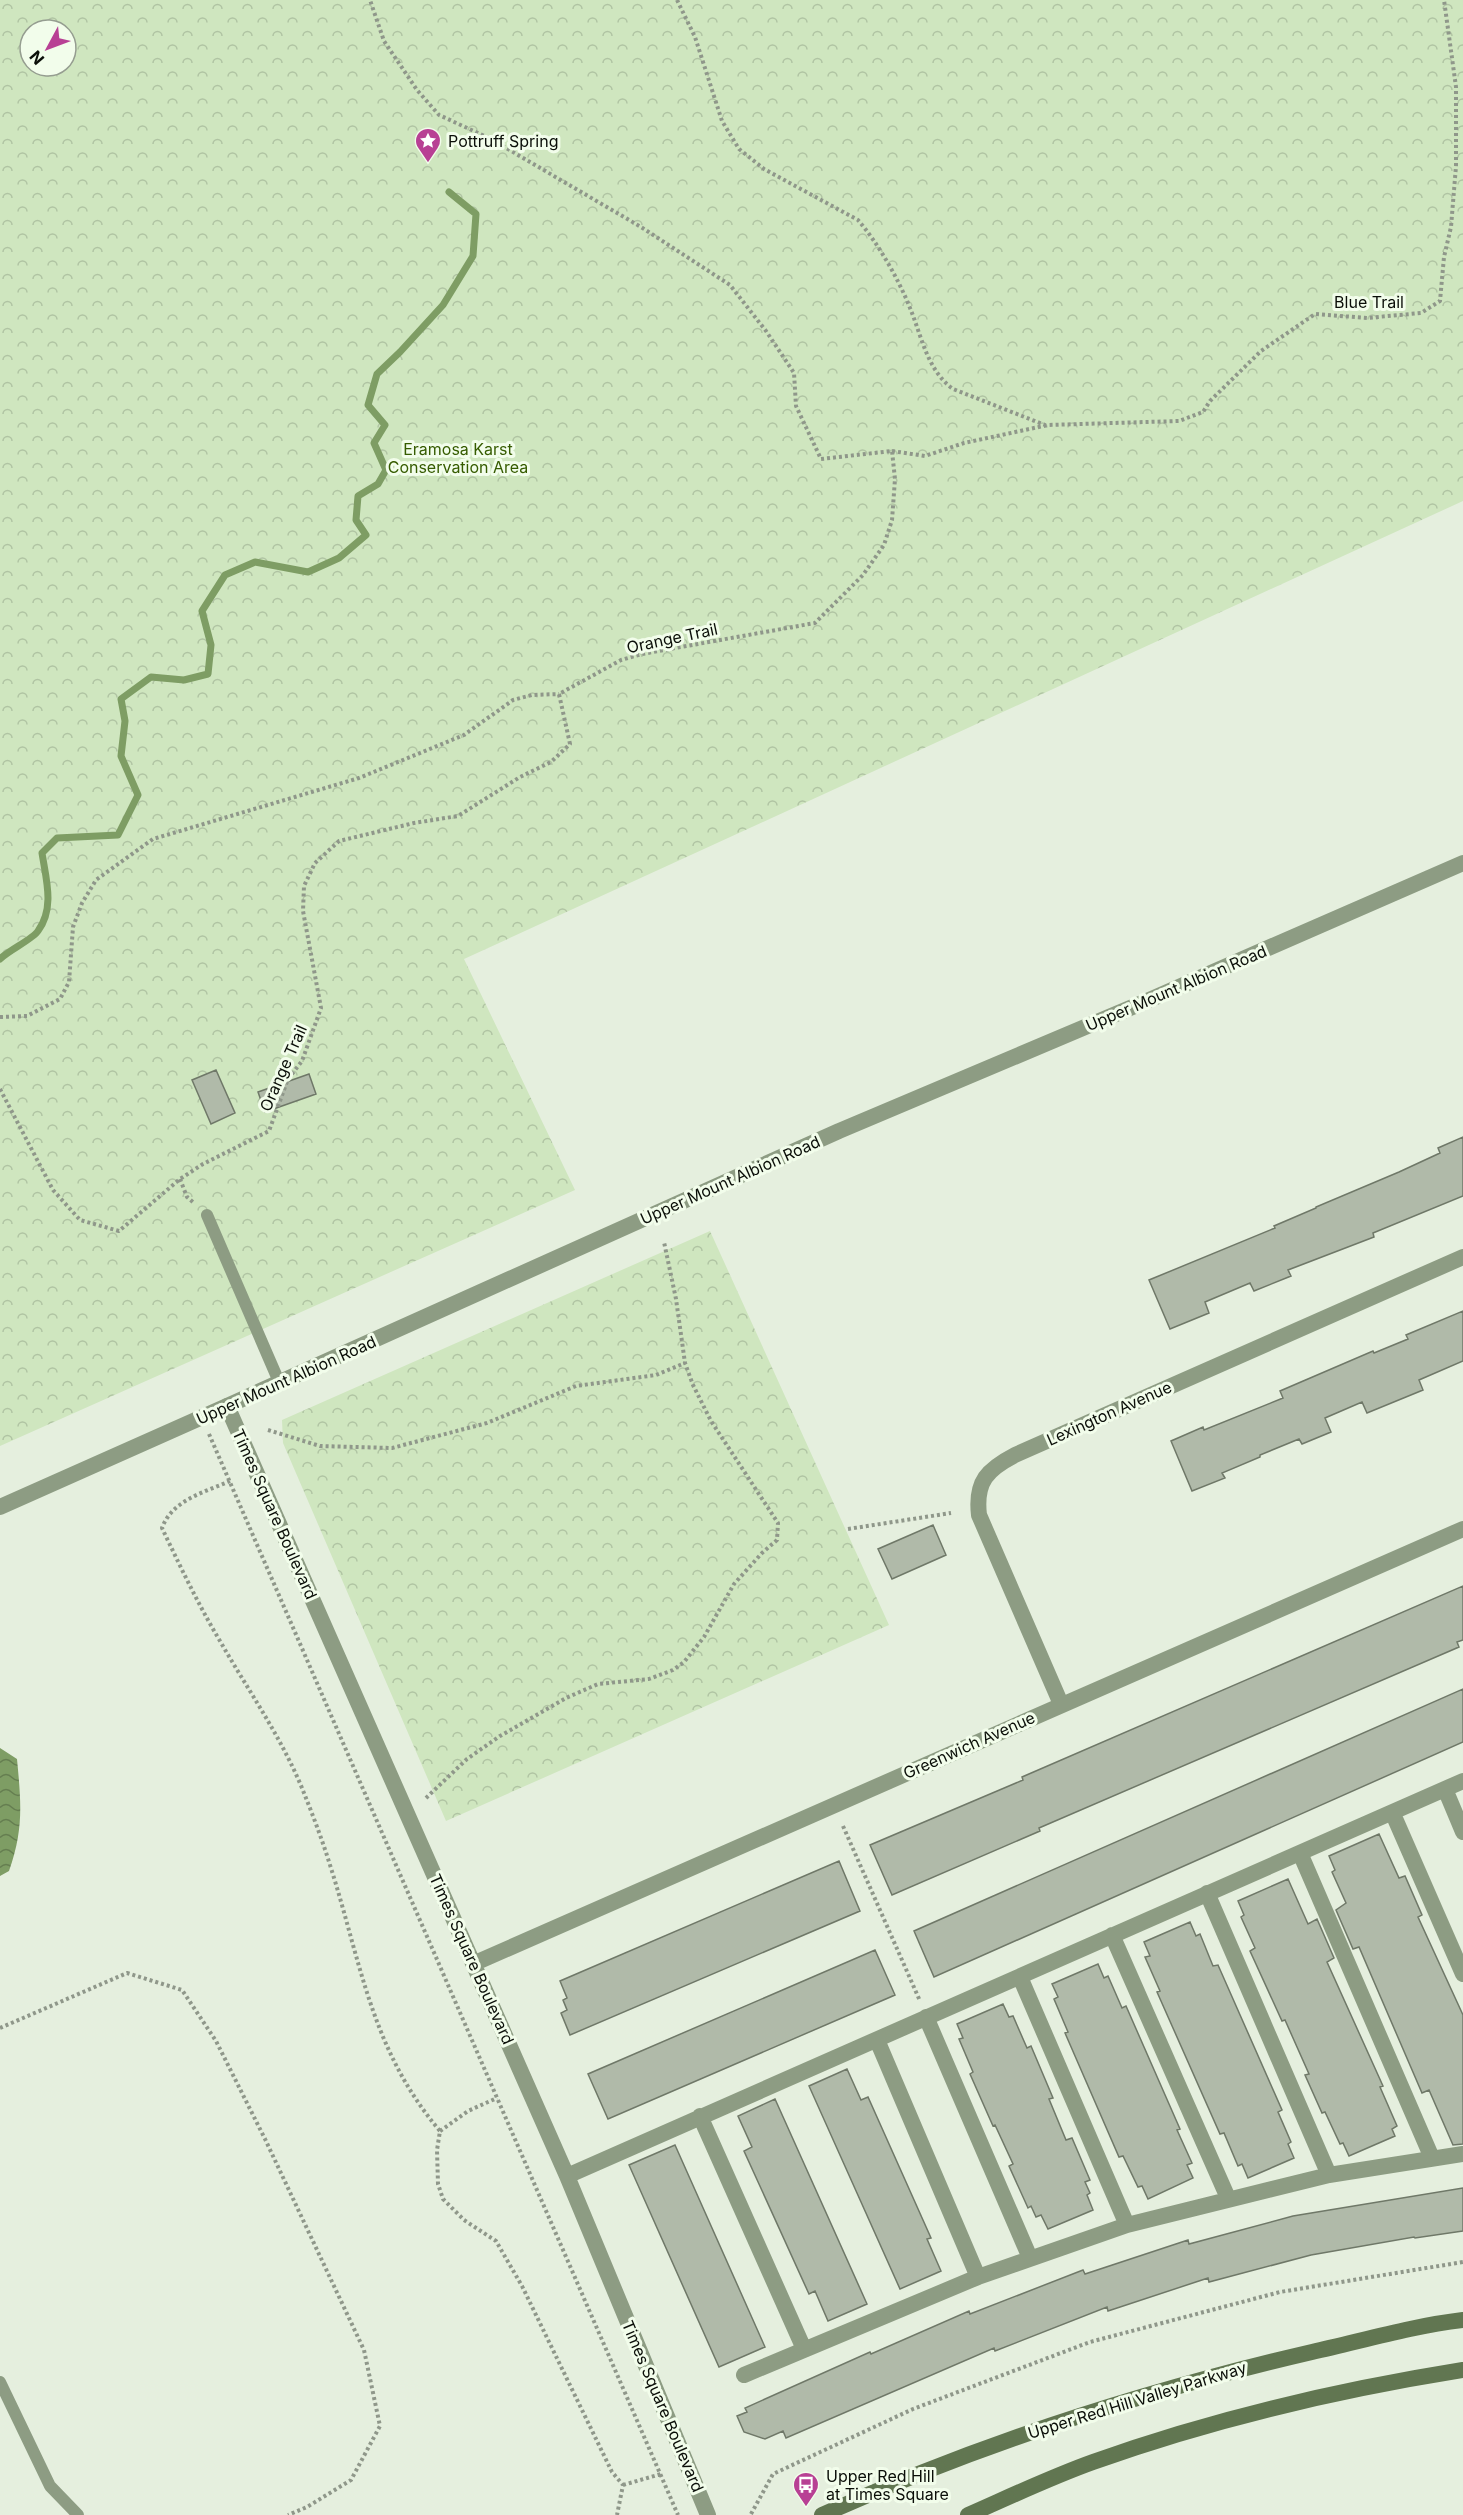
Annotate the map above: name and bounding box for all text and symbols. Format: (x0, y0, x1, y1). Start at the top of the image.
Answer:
north arrow (18, 18, 78, 78)
text: N (25, 47, 48, 69)
place icon: Pottruff Spring (413, 126, 443, 164)
place label: Pottruff Spring (448, 131, 558, 151)
street label: Blue Trail (1334, 292, 1404, 312)
park label: Eramosa Karst Conservation Area (388, 439, 528, 477)
street label: Orange Trail (625, 619, 719, 657)
street label: Upper Mount Albion Road (1082, 941, 1270, 1035)
street label: Orange Trail (255, 1022, 311, 1114)
street label: Upper Mount Albion Road (637, 1131, 823, 1229)
street label: Upper Mount Albion Road (193, 1331, 379, 1429)
street label: Lexington Avenue (1043, 1376, 1175, 1450)
street label: Times Square Boulevard (228, 1426, 322, 1602)
street label: Greenwich Avenue (900, 1707, 1038, 1783)
street label: Times Square Boulevard (425, 1871, 519, 2047)
street label: Times Square Boulevard (618, 2317, 708, 2495)
street label: Upper Red Hill Valley Parkway (1025, 2357, 1249, 2443)
place label: Upper Red Hill at Times Square (826, 2466, 949, 2504)
bus stop icon: Upper Red Hill at Times Square (791, 2470, 821, 2508)

